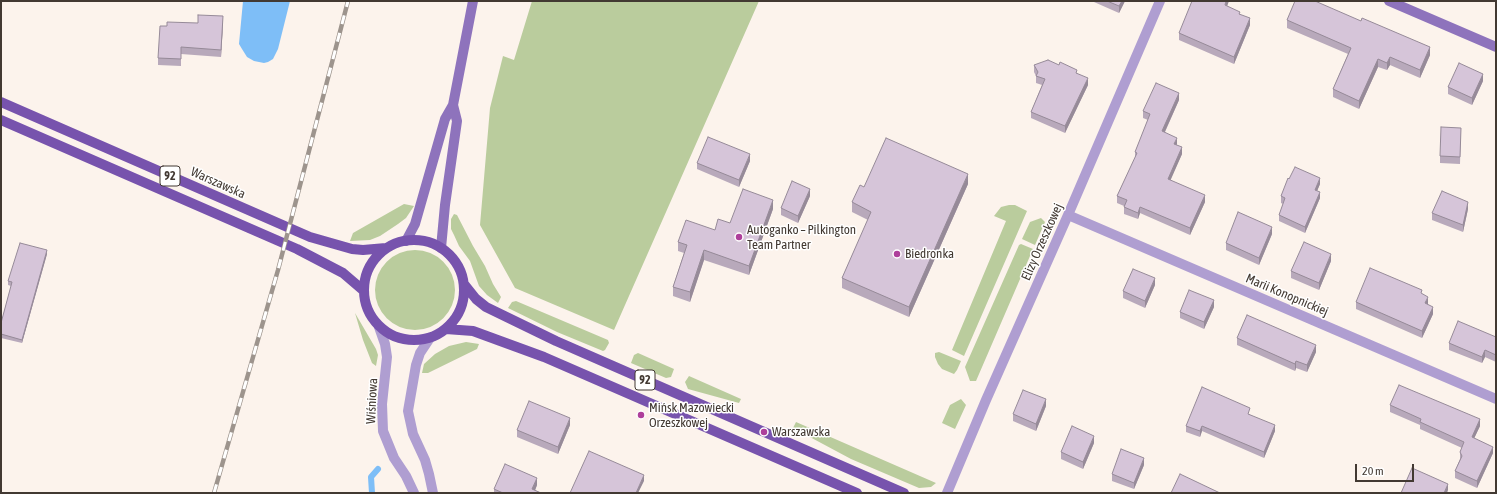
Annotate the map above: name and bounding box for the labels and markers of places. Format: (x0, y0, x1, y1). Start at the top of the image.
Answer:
place label: Autoganko – Pilkington Team Partner (747, 222, 856, 253)
marker: Autoganko – Pilkington Team Partner (734, 232, 744, 242)
place label: Biedronka (905, 246, 954, 262)
marker: Biedronka (892, 249, 902, 259)
place label: Mińsk Mazowiecki Orzeszkowej (649, 400, 734, 431)
marker: Mińsk Mazowiecki Orzeszkowej (636, 410, 646, 420)
place label: Warszawska (772, 424, 830, 440)
marker: Warszawska (759, 427, 769, 437)

